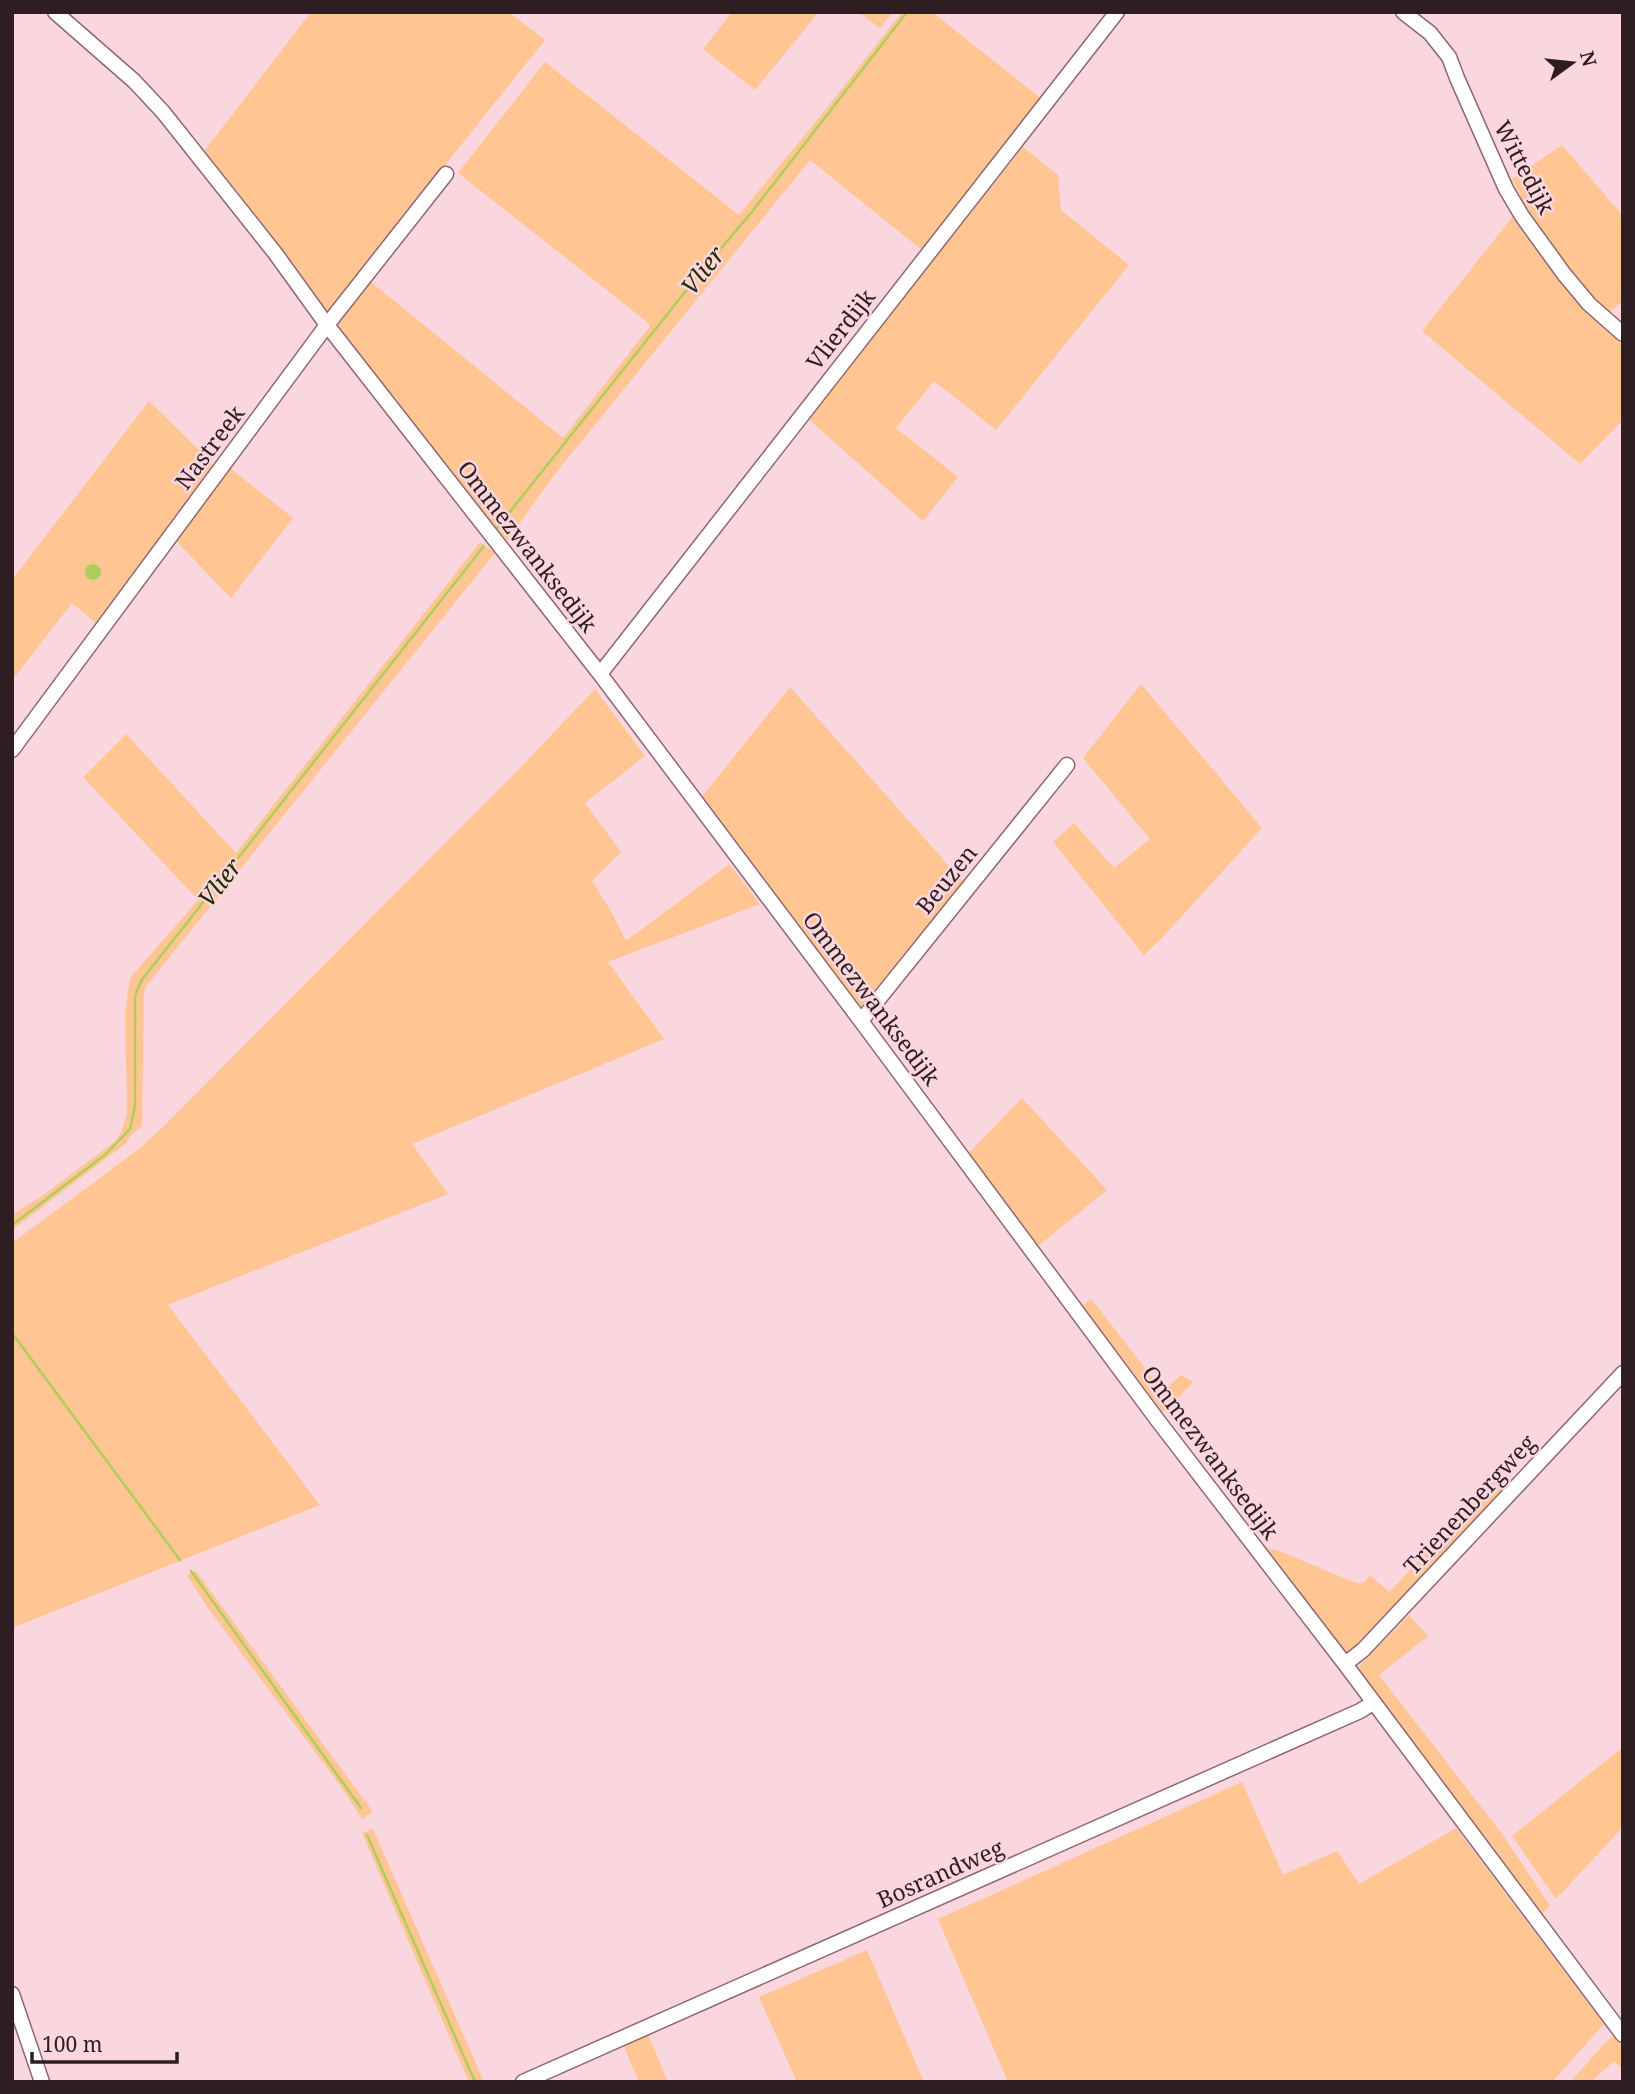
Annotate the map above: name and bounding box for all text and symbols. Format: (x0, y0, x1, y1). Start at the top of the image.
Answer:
north arrow (1537, 28, 1607, 98)
text: N (1574, 48, 1603, 69)
street label: Wittedijk (1487, 115, 1563, 220)
water label: Vlier (672, 238, 732, 301)
street label: Vlierdijk (798, 281, 882, 376)
street label: Nastreek (167, 398, 252, 496)
street label: Ommezwanksedijk (451, 453, 606, 639)
street label: Beuzen (908, 837, 984, 920)
water label: Vlier (189, 850, 249, 913)
street label: Ommezwanksedijk (796, 904, 948, 1092)
street label: Ommezwanksedijk (1135, 1358, 1287, 1546)
street label: Trienenbergweg (1396, 1427, 1543, 1581)
street label: Bosrandweg (872, 1831, 1009, 1915)
scale bar (32, 2021, 177, 2064)
text: 100 m (42, 2030, 103, 2058)

